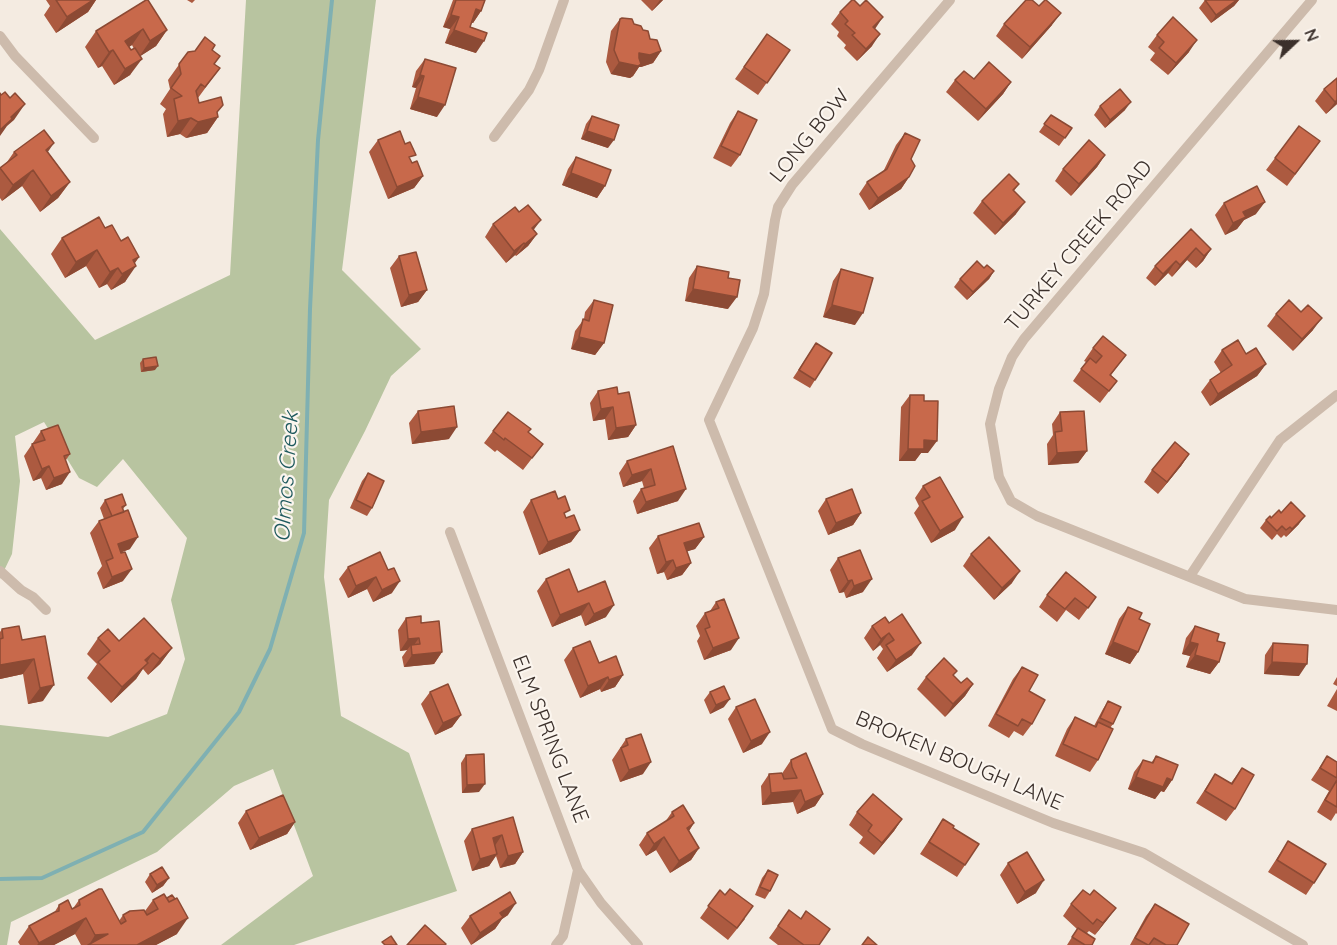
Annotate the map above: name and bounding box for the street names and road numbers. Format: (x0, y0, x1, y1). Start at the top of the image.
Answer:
street label: LONG BOW (765, 84, 855, 188)
street label: TURKEY CREEK ROAD (1000, 155, 1158, 337)
street label: ELM SPRING LANE (506, 652, 594, 826)
street label: BROKEN BOUGH LANE (851, 706, 1067, 816)

